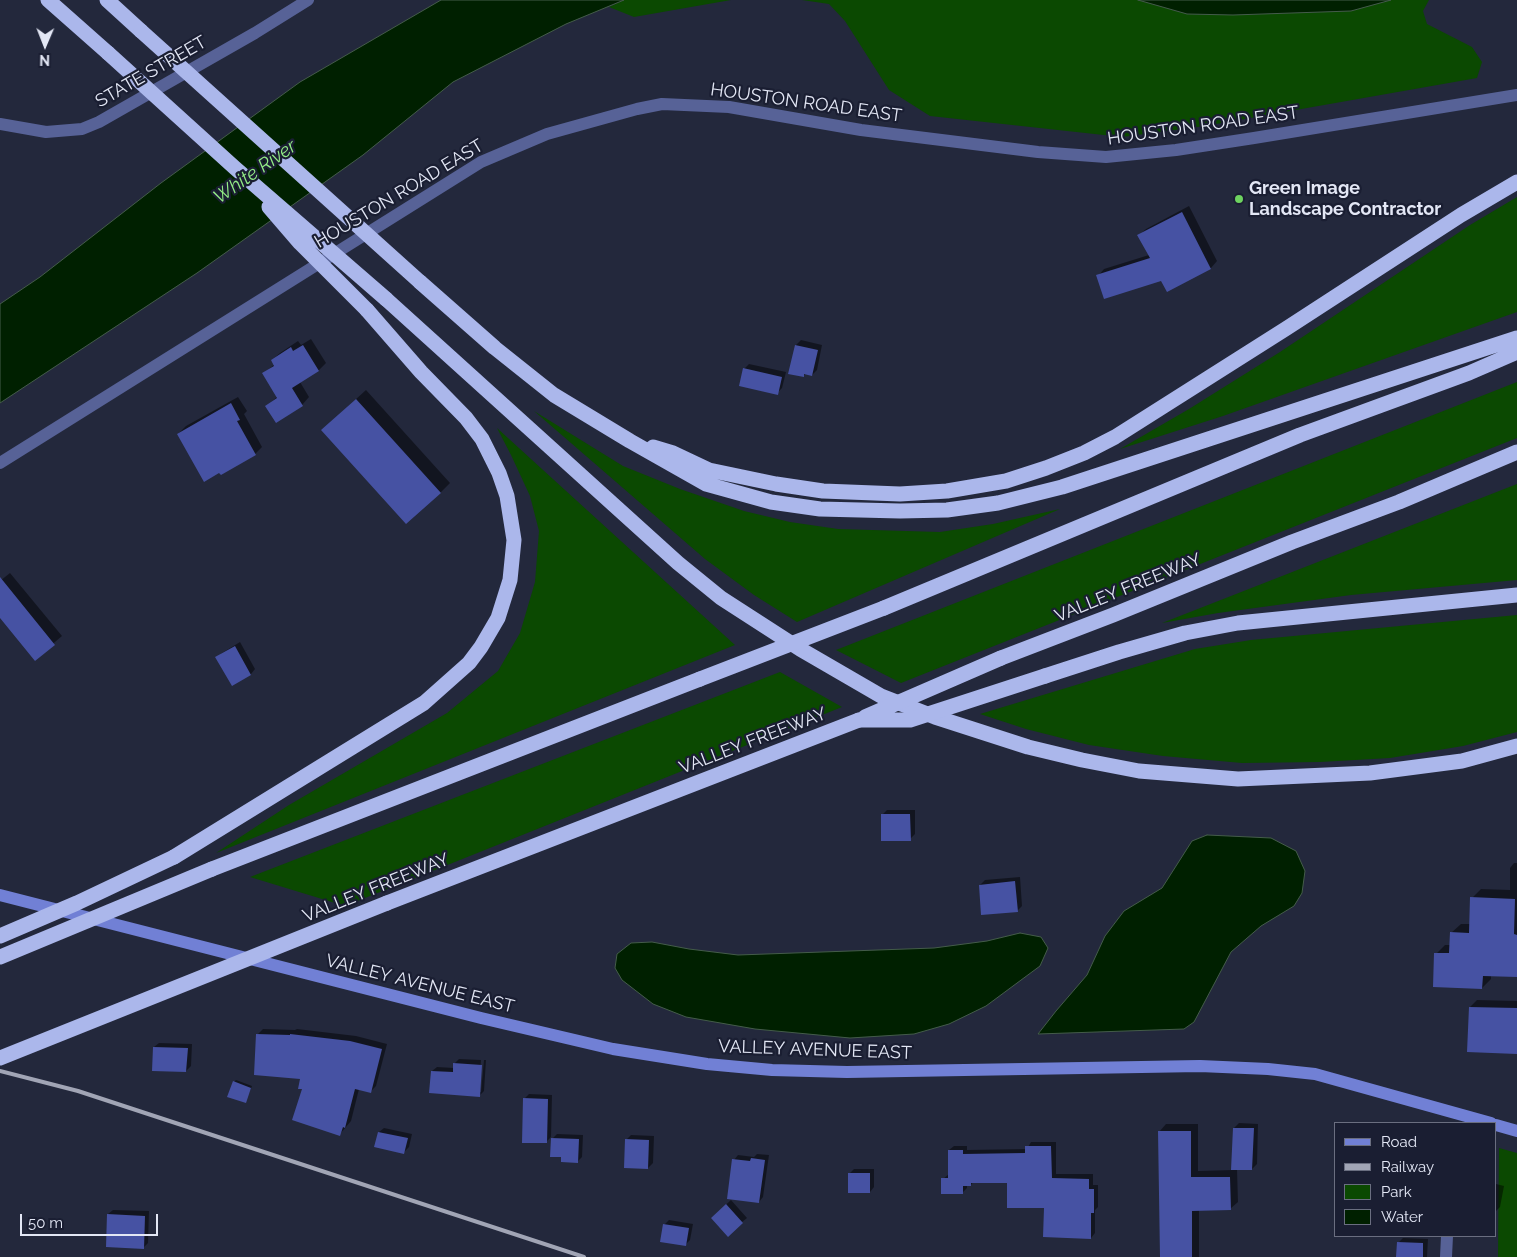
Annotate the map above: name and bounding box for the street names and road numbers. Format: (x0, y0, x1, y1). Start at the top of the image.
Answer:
street label: STATE STREET (92, 31, 210, 113)
street label: HOUSTON ROAD EAST (709, 79, 903, 127)
street label: HOUSTON ROAD EAST (1106, 102, 1300, 150)
street label: HOUSTON ROAD EAST (311, 135, 487, 253)
street label: VALLEY FREEWAY (1052, 549, 1204, 627)
street label: VALLEY FREEWAY (676, 703, 830, 779)
street label: VALLEY FREEWAY (300, 849, 452, 927)
street label: VALLEY AVENUE EAST (323, 950, 517, 1018)
street label: VALLEY AVENUE EAST (718, 1036, 912, 1064)

